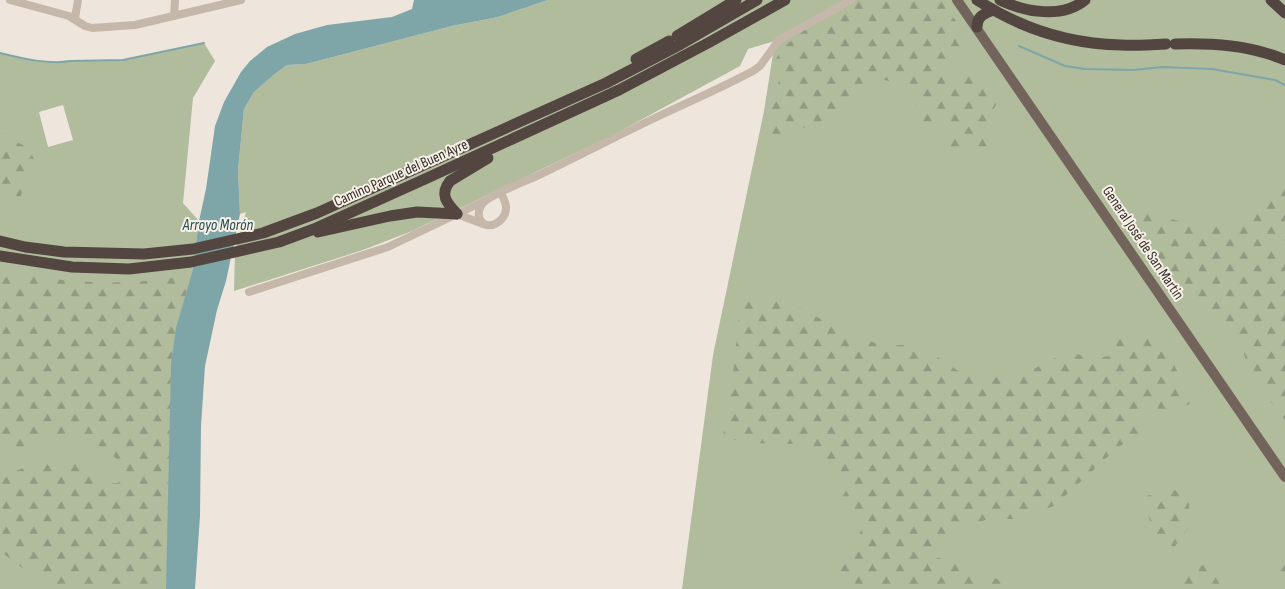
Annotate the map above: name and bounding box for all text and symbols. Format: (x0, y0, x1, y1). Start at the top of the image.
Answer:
street label: Camino Parque del Buen Ayre (331, 135, 471, 211)
street label: General José de San Martín (1098, 183, 1188, 303)
water label: Arroyo Morón (182, 216, 253, 235)

